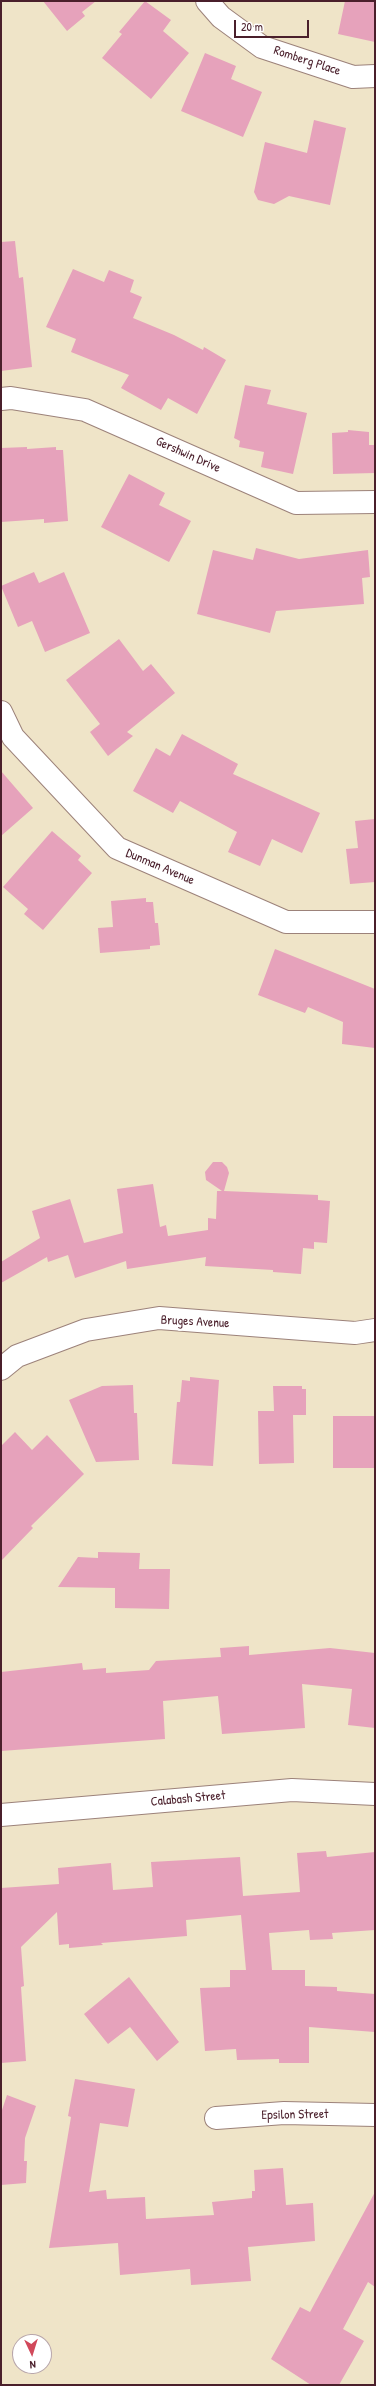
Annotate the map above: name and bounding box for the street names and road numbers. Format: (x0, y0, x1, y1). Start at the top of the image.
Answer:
street label: Romberg Place (272, 43, 342, 79)
street label: Gershwin Drive (153, 434, 223, 476)
street label: Dunman Avenue (123, 846, 197, 888)
street label: Bruges Avenue (160, 1312, 230, 1332)
street label: Calabash Street (150, 1788, 226, 1810)
street label: Epsilon Street (261, 2107, 329, 2123)

